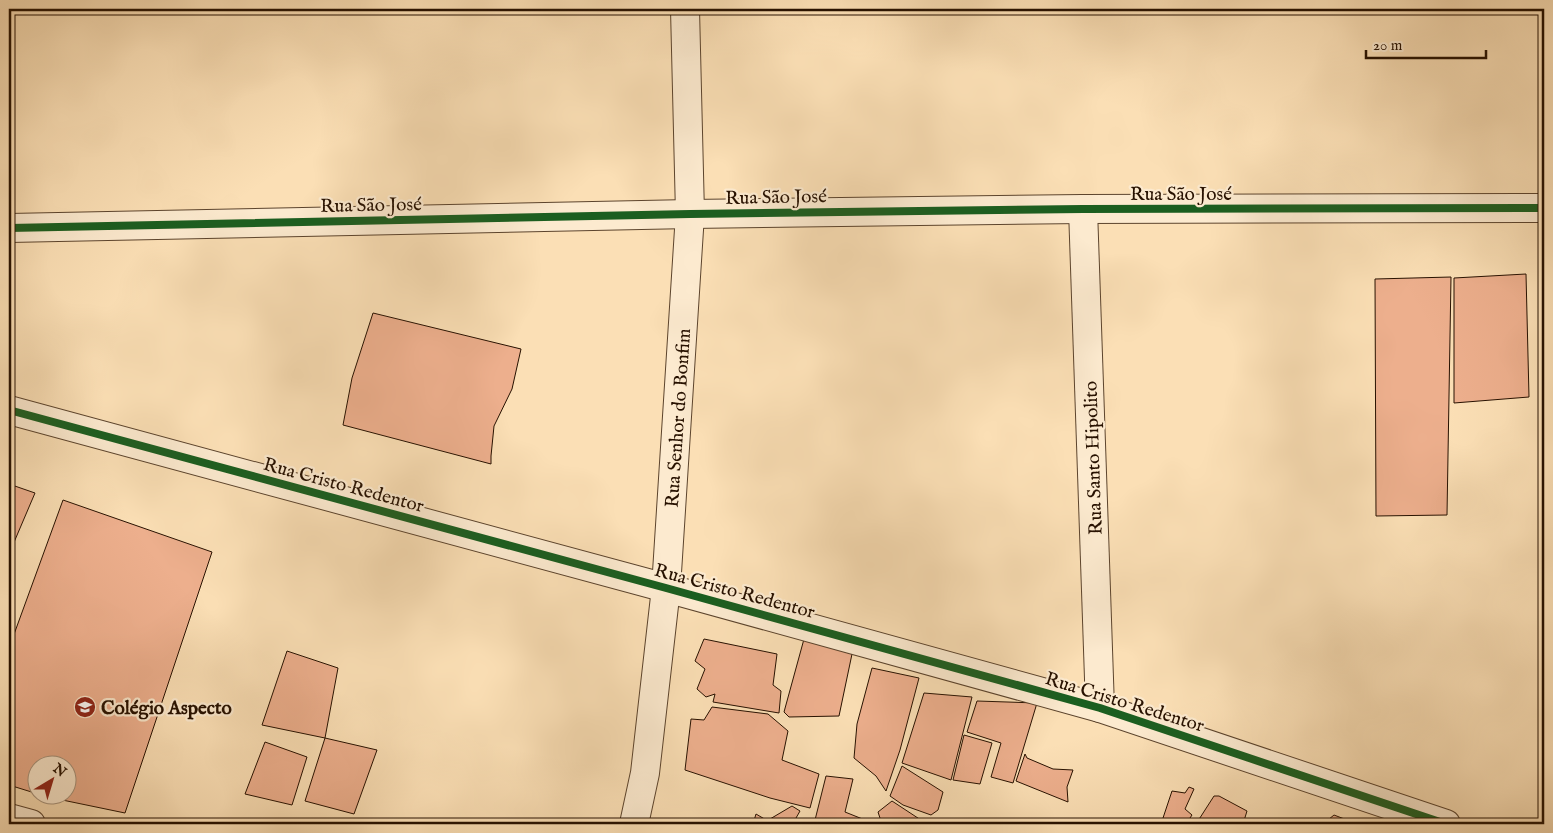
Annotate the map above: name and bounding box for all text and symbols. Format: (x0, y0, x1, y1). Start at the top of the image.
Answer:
scale bar (1366, 28, 1486, 60)
text: 20 m (1373, 36, 1403, 55)
street label: Rua São José (1130, 183, 1232, 207)
street label: Rua São José (725, 185, 827, 211)
street label: Rua São José (320, 193, 422, 219)
street label: Rua Senhor do Bonfim (661, 327, 697, 509)
street label: Rua Santo Hipolito (1079, 380, 1109, 535)
street label: Rua Cristo Redentor (261, 453, 426, 519)
street label: Rua Cristo Redentor (652, 559, 817, 625)
street label: Rua Cristo Redentor (1042, 667, 1207, 739)
school or university icon: Colégio Aspecto (73, 695, 97, 719)
place label: Colégio Aspecto (101, 697, 232, 721)
north arrow (28, 756, 78, 806)
text: N (48, 759, 70, 781)

